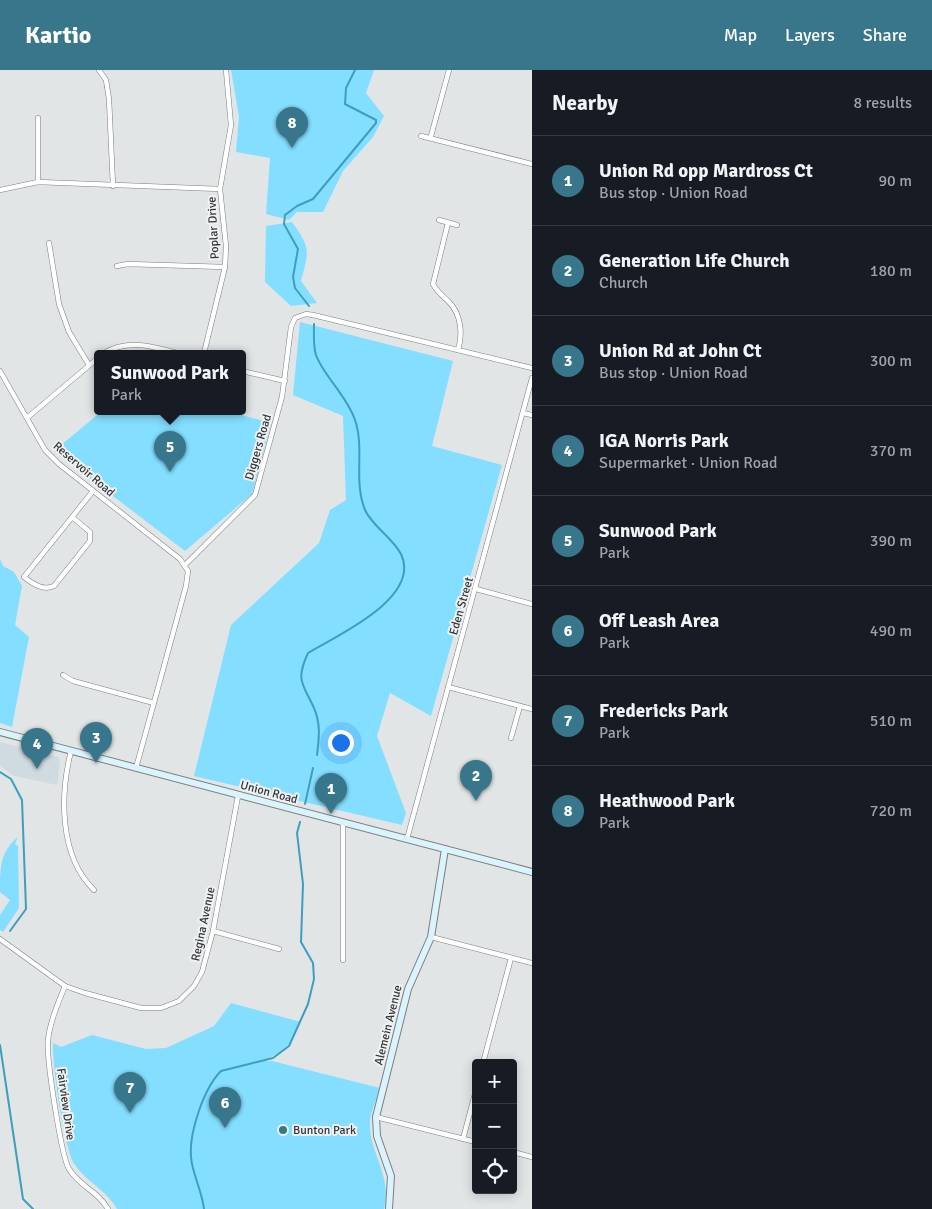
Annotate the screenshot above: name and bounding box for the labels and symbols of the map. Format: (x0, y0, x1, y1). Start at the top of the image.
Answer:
pin: 8 (276, 107, 308, 148)
street label: Poplar Drive (204, 196, 223, 260)
street label: Diggers Road (242, 413, 275, 482)
pin: 5 (154, 431, 186, 472)
street label: Reservoir Road (50, 439, 118, 500)
street label: Eden Street (446, 575, 477, 637)
pin: 3 (80, 722, 112, 763)
pin: 4 (21, 728, 53, 769)
your location (328, 730, 354, 756)
pin: 2 (460, 760, 492, 801)
pin: 1 (315, 773, 347, 814)
street label: Union Road (238, 778, 299, 807)
street label: Regina Avenue (188, 886, 219, 963)
street label: Alemein Avenue (371, 983, 406, 1067)
street label: Fairview Drive (53, 1067, 78, 1141)
pin: 7 (114, 1072, 146, 1113)
pin: 6 (209, 1087, 241, 1128)
place label: Bunton Park (293, 1123, 356, 1138)
marker: Bunton Park (277, 1124, 289, 1136)

